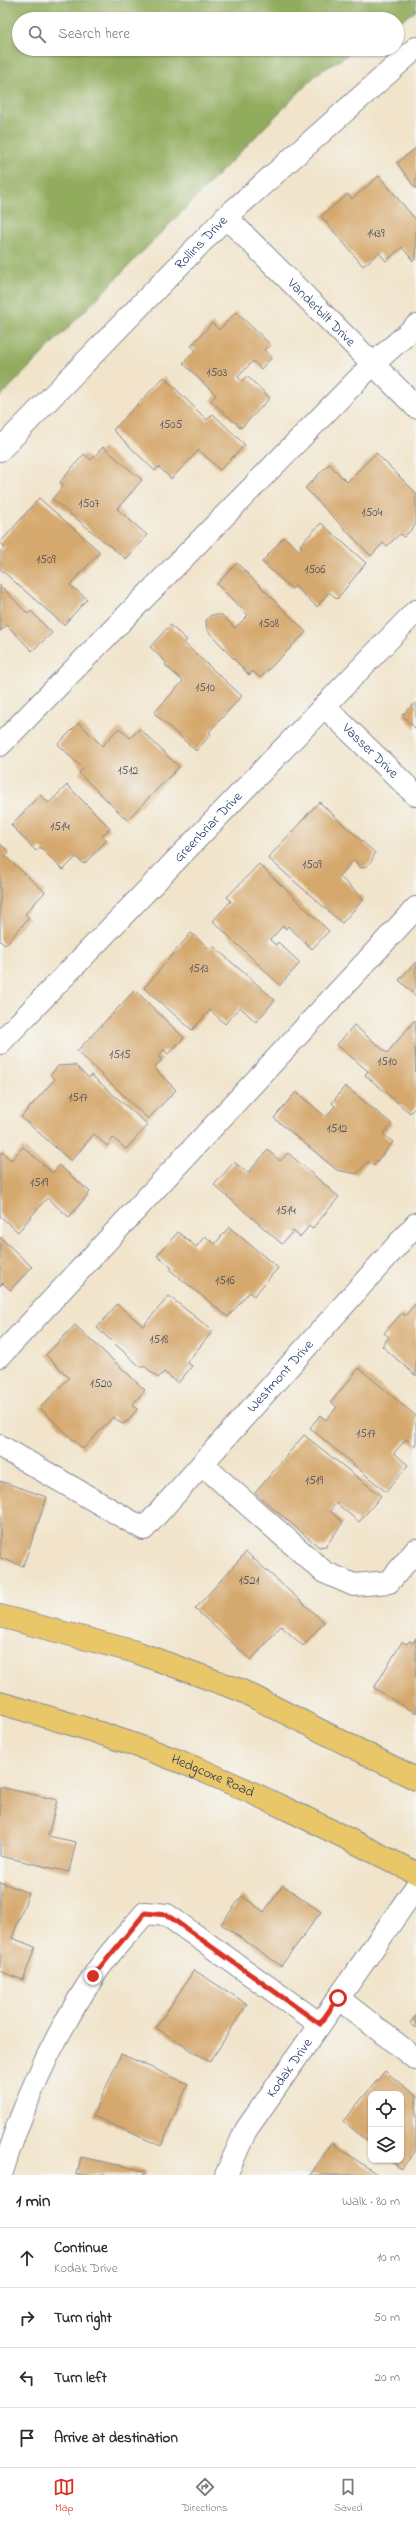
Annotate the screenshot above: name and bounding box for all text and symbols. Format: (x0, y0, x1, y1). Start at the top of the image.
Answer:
search box (12, 12, 404, 56)
icon: search (26, 23, 48, 45)
text: Search here (58, 23, 130, 45)
street label: Rollins Drive (170, 210, 233, 275)
house number: 1439 (367, 225, 385, 243)
street label: Vanderbilt Drive (282, 273, 361, 352)
house number: 1503 (207, 364, 227, 382)
house number: 1505 (160, 416, 182, 434)
house number: 1507 (79, 495, 99, 513)
house number: 1504 (362, 504, 382, 522)
house number: 1509 (36, 551, 56, 569)
house number: 1506 (304, 561, 326, 579)
house number: 1508 (259, 615, 280, 633)
house number: 1510 (195, 679, 215, 697)
street label: Vasser Drive (336, 718, 404, 784)
house number: 1512 (118, 762, 138, 780)
street label: Greenbriar Drive (169, 786, 248, 867)
house number: 1514 (50, 818, 70, 836)
house number: 1509 (302, 856, 322, 874)
house number: 1513 (189, 960, 209, 978)
house number: 1515 (109, 1046, 131, 1064)
house number: 1510 (377, 1053, 397, 1071)
house number: 1517 (68, 1089, 88, 1107)
house number: 1512 (327, 1120, 347, 1138)
house number: 1519 (30, 1174, 48, 1192)
house number: 1514 (276, 1202, 296, 1220)
house number: 1516 (215, 1272, 236, 1290)
house number: 1518 (150, 1331, 169, 1349)
street label: Westmont Drive (242, 1334, 319, 1417)
house number: 1520 (90, 1375, 112, 1393)
house number: 1517 (356, 1425, 376, 1443)
house number: 1519 (305, 1472, 323, 1490)
house number: 1521 (239, 1572, 259, 1590)
street label: Hedgcoxe Road (168, 1749, 258, 1803)
route end (84, 1967, 102, 1985)
route start (329, 1989, 347, 2007)
street label: Kodak Drive (261, 2033, 318, 2102)
map controls (368, 2091, 404, 2163)
button: locate (368, 2091, 404, 2127)
button: layers (368, 2127, 404, 2163)
text: 1 min (16, 2189, 50, 2214)
text: Walk · 80 m (342, 2192, 400, 2211)
text: Continue (54, 2237, 108, 2259)
icon: ahead (16, 2247, 38, 2269)
text: 10 m (377, 2248, 400, 2267)
text: Kodak Drive (54, 2259, 117, 2278)
icon: right (16, 2307, 38, 2329)
text: Turn right (54, 2307, 112, 2329)
text: 50 m (374, 2308, 400, 2327)
icon: left (16, 2367, 38, 2389)
text: Turn left (54, 2367, 107, 2389)
text: 20 m (375, 2368, 400, 2387)
icon: arrive (16, 2427, 38, 2449)
text: Arrive at destination (54, 2427, 178, 2449)
tab: Map (53, 2476, 75, 2516)
tab: Directions (182, 2476, 228, 2516)
tab: Saved (334, 2476, 363, 2516)

